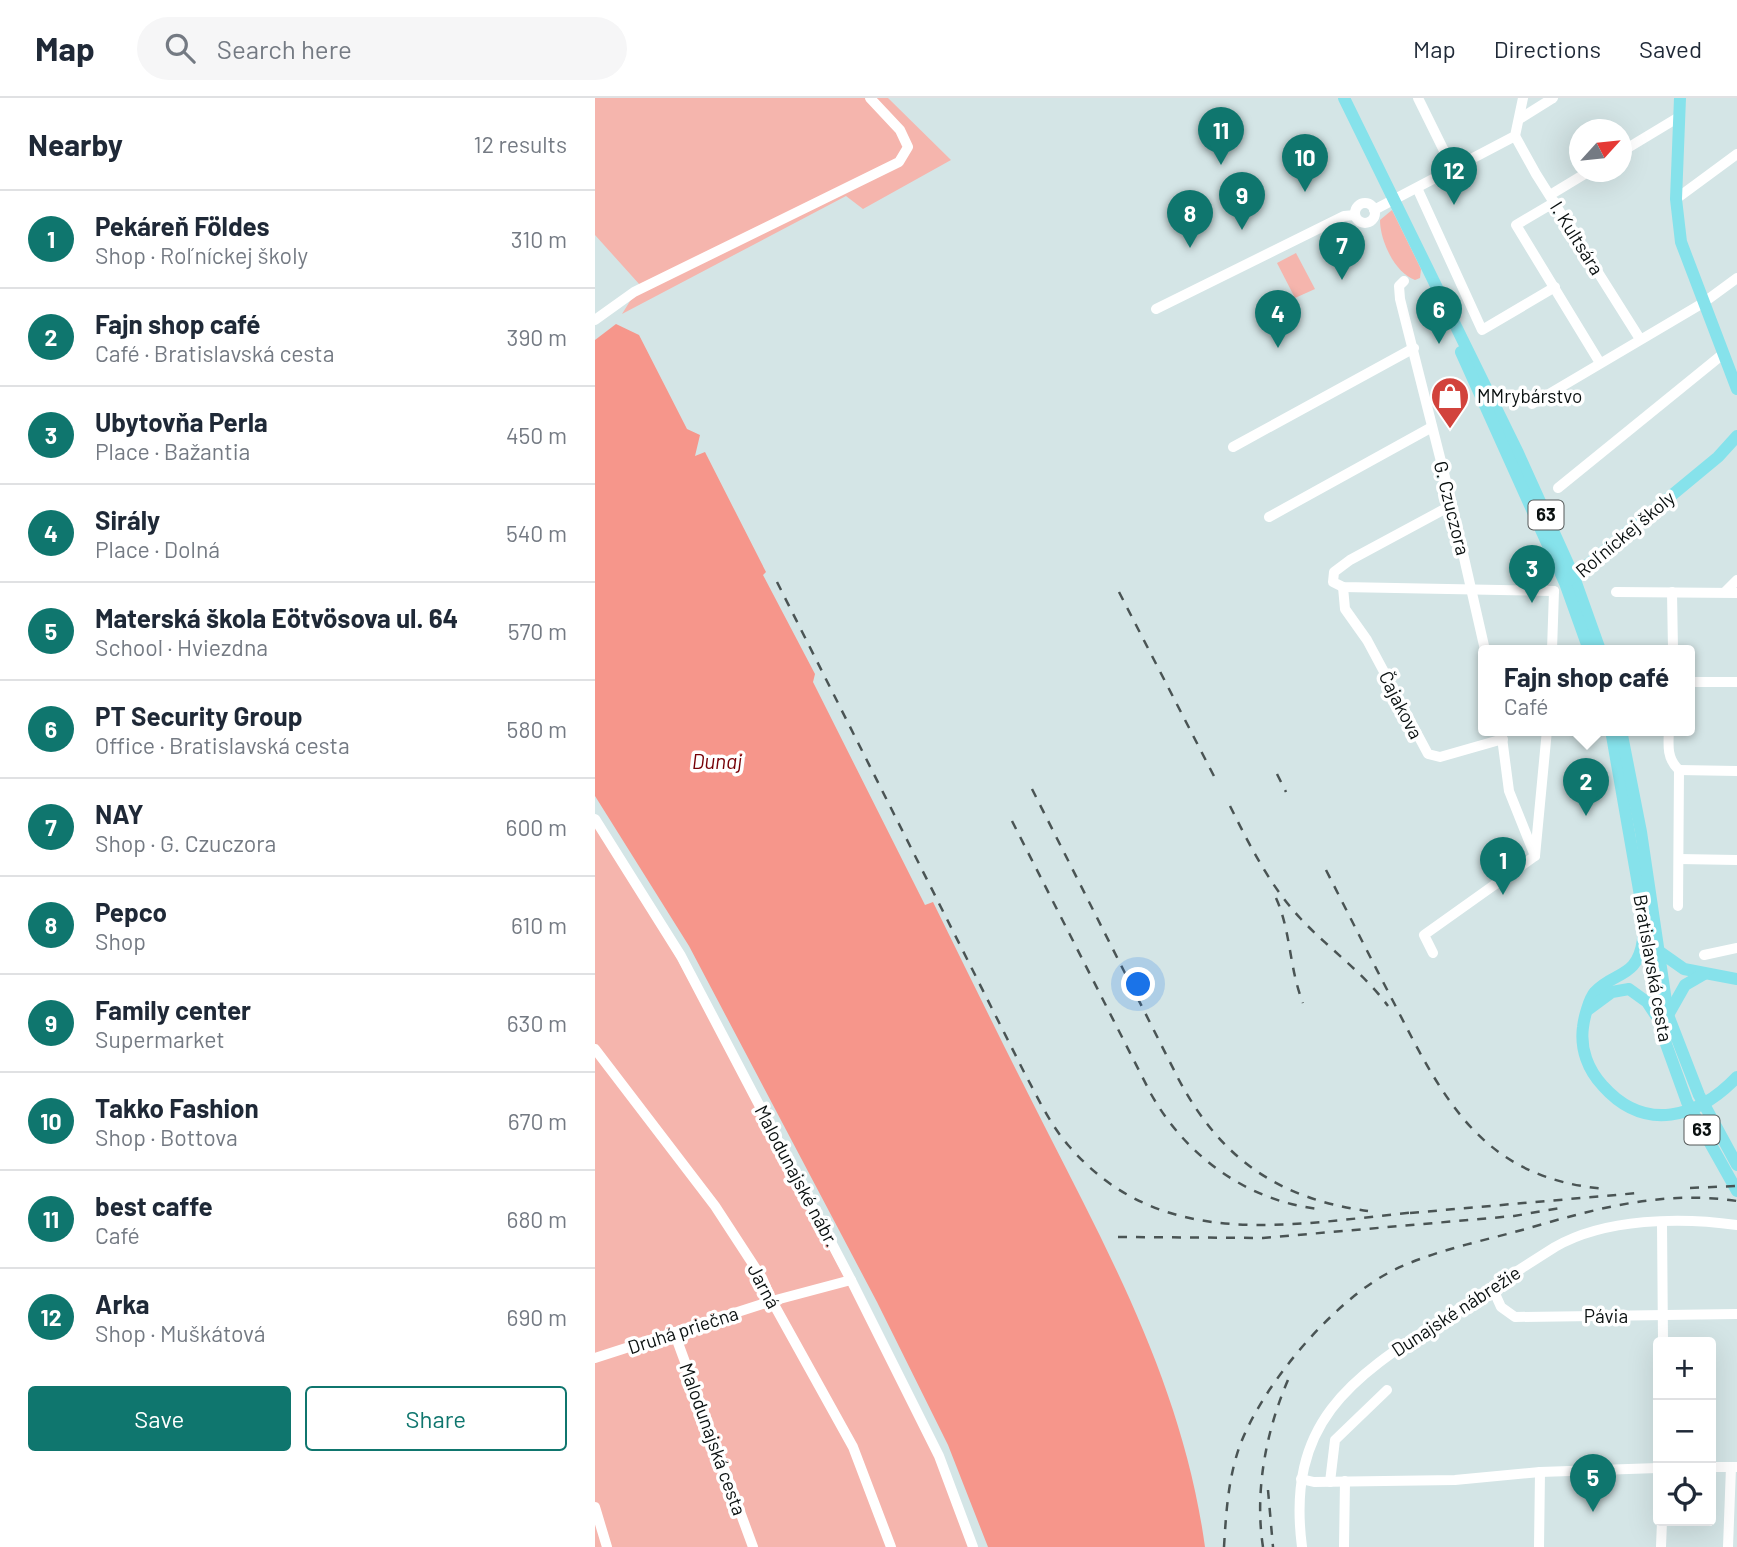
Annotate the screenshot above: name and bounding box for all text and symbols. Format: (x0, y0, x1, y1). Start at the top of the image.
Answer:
search box (137, 17, 627, 80)
text: Map (35, 28, 95, 68)
icon: search (161, 29, 199, 67)
text: Search here (217, 33, 352, 64)
text: Map (1413, 34, 1456, 63)
text: Directions (1494, 34, 1601, 63)
text: Saved (1639, 34, 1702, 63)
pin: 11 (1198, 107, 1244, 165)
north arrow (1569, 119, 1632, 182)
text: Nearby (28, 126, 123, 162)
text: 12 results (474, 130, 567, 158)
pin: 10 (1282, 134, 1328, 192)
pin: 12 (1431, 147, 1477, 205)
pin: 9 (1219, 172, 1265, 230)
pin: 8 (1167, 190, 1213, 248)
street label: I. Kultsára (1546, 197, 1609, 279)
text: Pekáreň Földes (95, 210, 270, 241)
pin: 7 (1319, 222, 1365, 280)
text: 1 (47, 225, 55, 253)
text: 310 m (511, 225, 567, 253)
text: Shop · Roľníckej školy (95, 241, 308, 269)
pin: 6 (1416, 286, 1462, 344)
pin: 4 (1255, 290, 1301, 348)
text: Fajn shop café (95, 308, 261, 339)
text: 2 (45, 323, 57, 351)
text: 390 m (507, 323, 567, 351)
text: Café · Bratislavská cesta (95, 339, 335, 367)
shop icon: MMrybárstvo (1429, 375, 1471, 430)
place label: MMrybárstvo (1477, 384, 1582, 407)
text: Ubytovňa Perla (95, 406, 268, 437)
text: 3 (45, 421, 57, 449)
text: 450 m (506, 421, 567, 449)
text: Place · Bažantia (95, 437, 250, 465)
street label: G. Czuczora (1430, 458, 1475, 557)
street label: Roľníckej školy (1570, 485, 1679, 582)
road number: 63 (1529, 500, 1563, 530)
text: Sirály (95, 504, 160, 535)
text: 4 (44, 519, 58, 547)
text: 540 m (506, 519, 567, 547)
text: Place · Dolná (95, 535, 220, 563)
pin: 3 (1509, 545, 1555, 603)
text: Materská škola Eötvösova ul. 64 (95, 602, 458, 633)
text: 5 (45, 617, 57, 645)
text: 570 m (508, 617, 567, 645)
text: School · Hviezdna (95, 633, 268, 661)
popup (1478, 645, 1695, 736)
text: Fajn shop café (1504, 661, 1669, 692)
street label: Čajakova (1375, 667, 1428, 743)
text: Café (1504, 692, 1549, 720)
text: PT Security Group (95, 700, 302, 731)
text: 6 (45, 715, 57, 743)
text: 580 m (507, 715, 567, 743)
text: Office · Bratislavská cesta (95, 731, 350, 759)
water label: Dunaj (692, 748, 742, 773)
pin: 2 (1563, 758, 1609, 816)
text: NAY (95, 798, 144, 829)
text: 7 (45, 813, 57, 841)
text: 600 m (506, 813, 567, 841)
text: Shop · G. Czuczora (95, 829, 276, 857)
pin: 1 (1480, 837, 1526, 895)
street label: Bratislavská cesta (1629, 892, 1678, 1043)
text: Pepco (95, 896, 167, 927)
text: 8 (45, 911, 57, 939)
text: 610 m (511, 911, 567, 939)
text: Shop (95, 927, 146, 955)
your location (1121, 967, 1155, 1001)
text: Family center (95, 994, 251, 1025)
text: 9 (45, 1009, 57, 1037)
text: 630 m (507, 1009, 567, 1037)
text: Supermarket (95, 1025, 225, 1053)
text: Takko Fashion (95, 1092, 259, 1123)
street label: Malodunajské nábr. (750, 1101, 845, 1251)
text: 10 (40, 1107, 62, 1135)
text: 670 m (508, 1107, 567, 1135)
road number: 63 (1685, 1115, 1719, 1144)
text: Shop · Bottova (95, 1123, 238, 1151)
text: best caffe (95, 1190, 213, 1221)
text: 11 (43, 1205, 59, 1233)
text: 680 m (507, 1205, 567, 1233)
text: Café (95, 1221, 140, 1249)
street label: Jarná (743, 1259, 786, 1312)
street label: Dunajské nábrežie (1387, 1260, 1525, 1361)
text: Arka (95, 1288, 149, 1319)
street label: Druhá priečna (625, 1301, 741, 1358)
text: 12 (40, 1303, 62, 1331)
text: 690 m (507, 1303, 567, 1331)
street label: Pávia (1584, 1304, 1628, 1327)
text: Shop · Muškátová (95, 1319, 265, 1347)
map controls (1653, 1337, 1716, 1526)
button: + (1653, 1337, 1716, 1400)
street label: Malodunajská cesta (675, 1359, 752, 1518)
button: Save (28, 1386, 291, 1451)
button: Share (305, 1386, 567, 1451)
button: − (1653, 1400, 1716, 1463)
pin: 5 (1570, 1454, 1616, 1512)
button: locate (1653, 1463, 1716, 1526)

